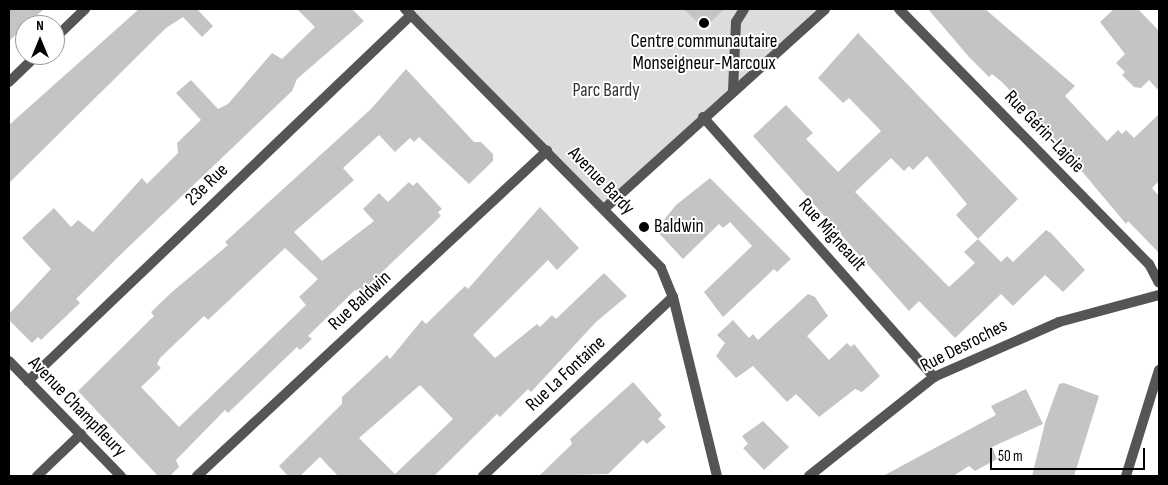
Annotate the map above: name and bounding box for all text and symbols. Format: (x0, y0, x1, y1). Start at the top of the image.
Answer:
north arrow (15, 15, 65, 65)
text: N (36, 17, 44, 34)
marker: Centre communautaire Monseigneur-Marcoux (698, 17, 710, 29)
place label: Centre communautaire Monseigneur-Marcoux (630, 31, 778, 75)
park label: Parc Bardy (572, 80, 640, 102)
street label: Rue Gérin-Lajoie (999, 86, 1089, 178)
street label: Avenue Bardy (563, 142, 639, 220)
street label: 23e Rue (181, 159, 233, 211)
street label: Rue Migneault (793, 194, 871, 276)
place label: Baldwin (654, 216, 704, 238)
marker: Baldwin (638, 221, 650, 233)
street label: Rue Baldwin (324, 266, 396, 336)
street label: Rue Desroches (917, 314, 1011, 378)
street label: Rue La Fontaine (522, 332, 610, 416)
street label: Avenue Champfleury (23, 352, 131, 462)
scale bar (993, 438, 1148, 470)
text: 50 m (998, 447, 1023, 466)

